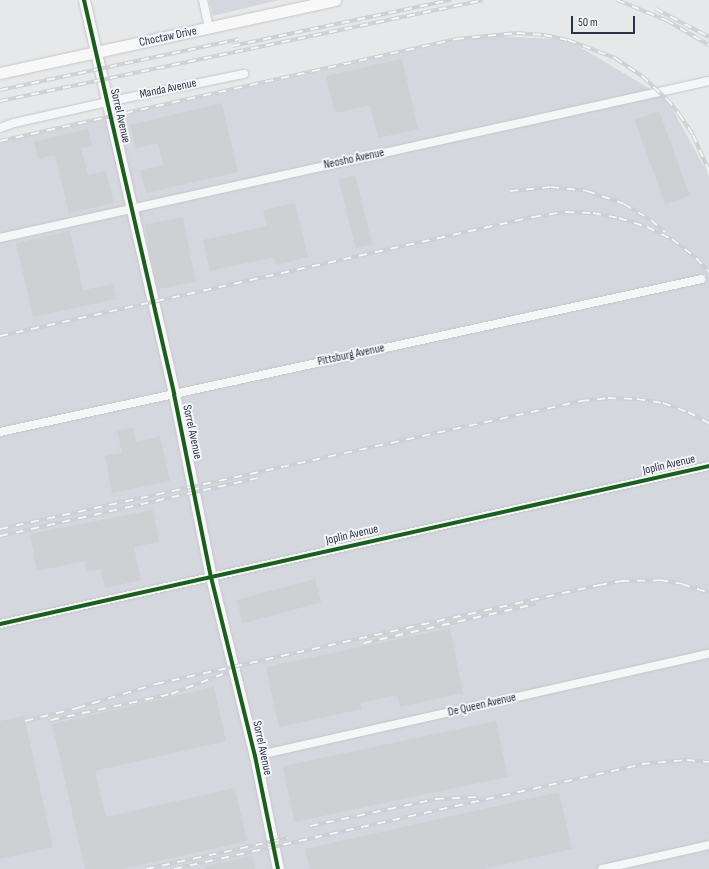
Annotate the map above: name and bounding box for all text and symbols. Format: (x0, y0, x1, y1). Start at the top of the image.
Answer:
scale bar (573, 8, 637, 34)
text: 50 m (578, 15, 598, 30)
street label: Choctaw Drive (138, 24, 198, 50)
street label: Manda Avenue (138, 76, 198, 102)
street label: Sorrel Avenue (107, 88, 133, 144)
street label: Neosho Avenue (322, 146, 386, 172)
street label: Pittsburg Avenue (316, 341, 386, 369)
street label: Sorrel Avenue (179, 404, 205, 460)
street label: Joplin Avenue (641, 452, 697, 478)
street label: Joplin Avenue (324, 522, 380, 548)
street label: De Queen Avenue (446, 690, 518, 720)
street label: Sorrel Avenue (249, 720, 275, 776)

